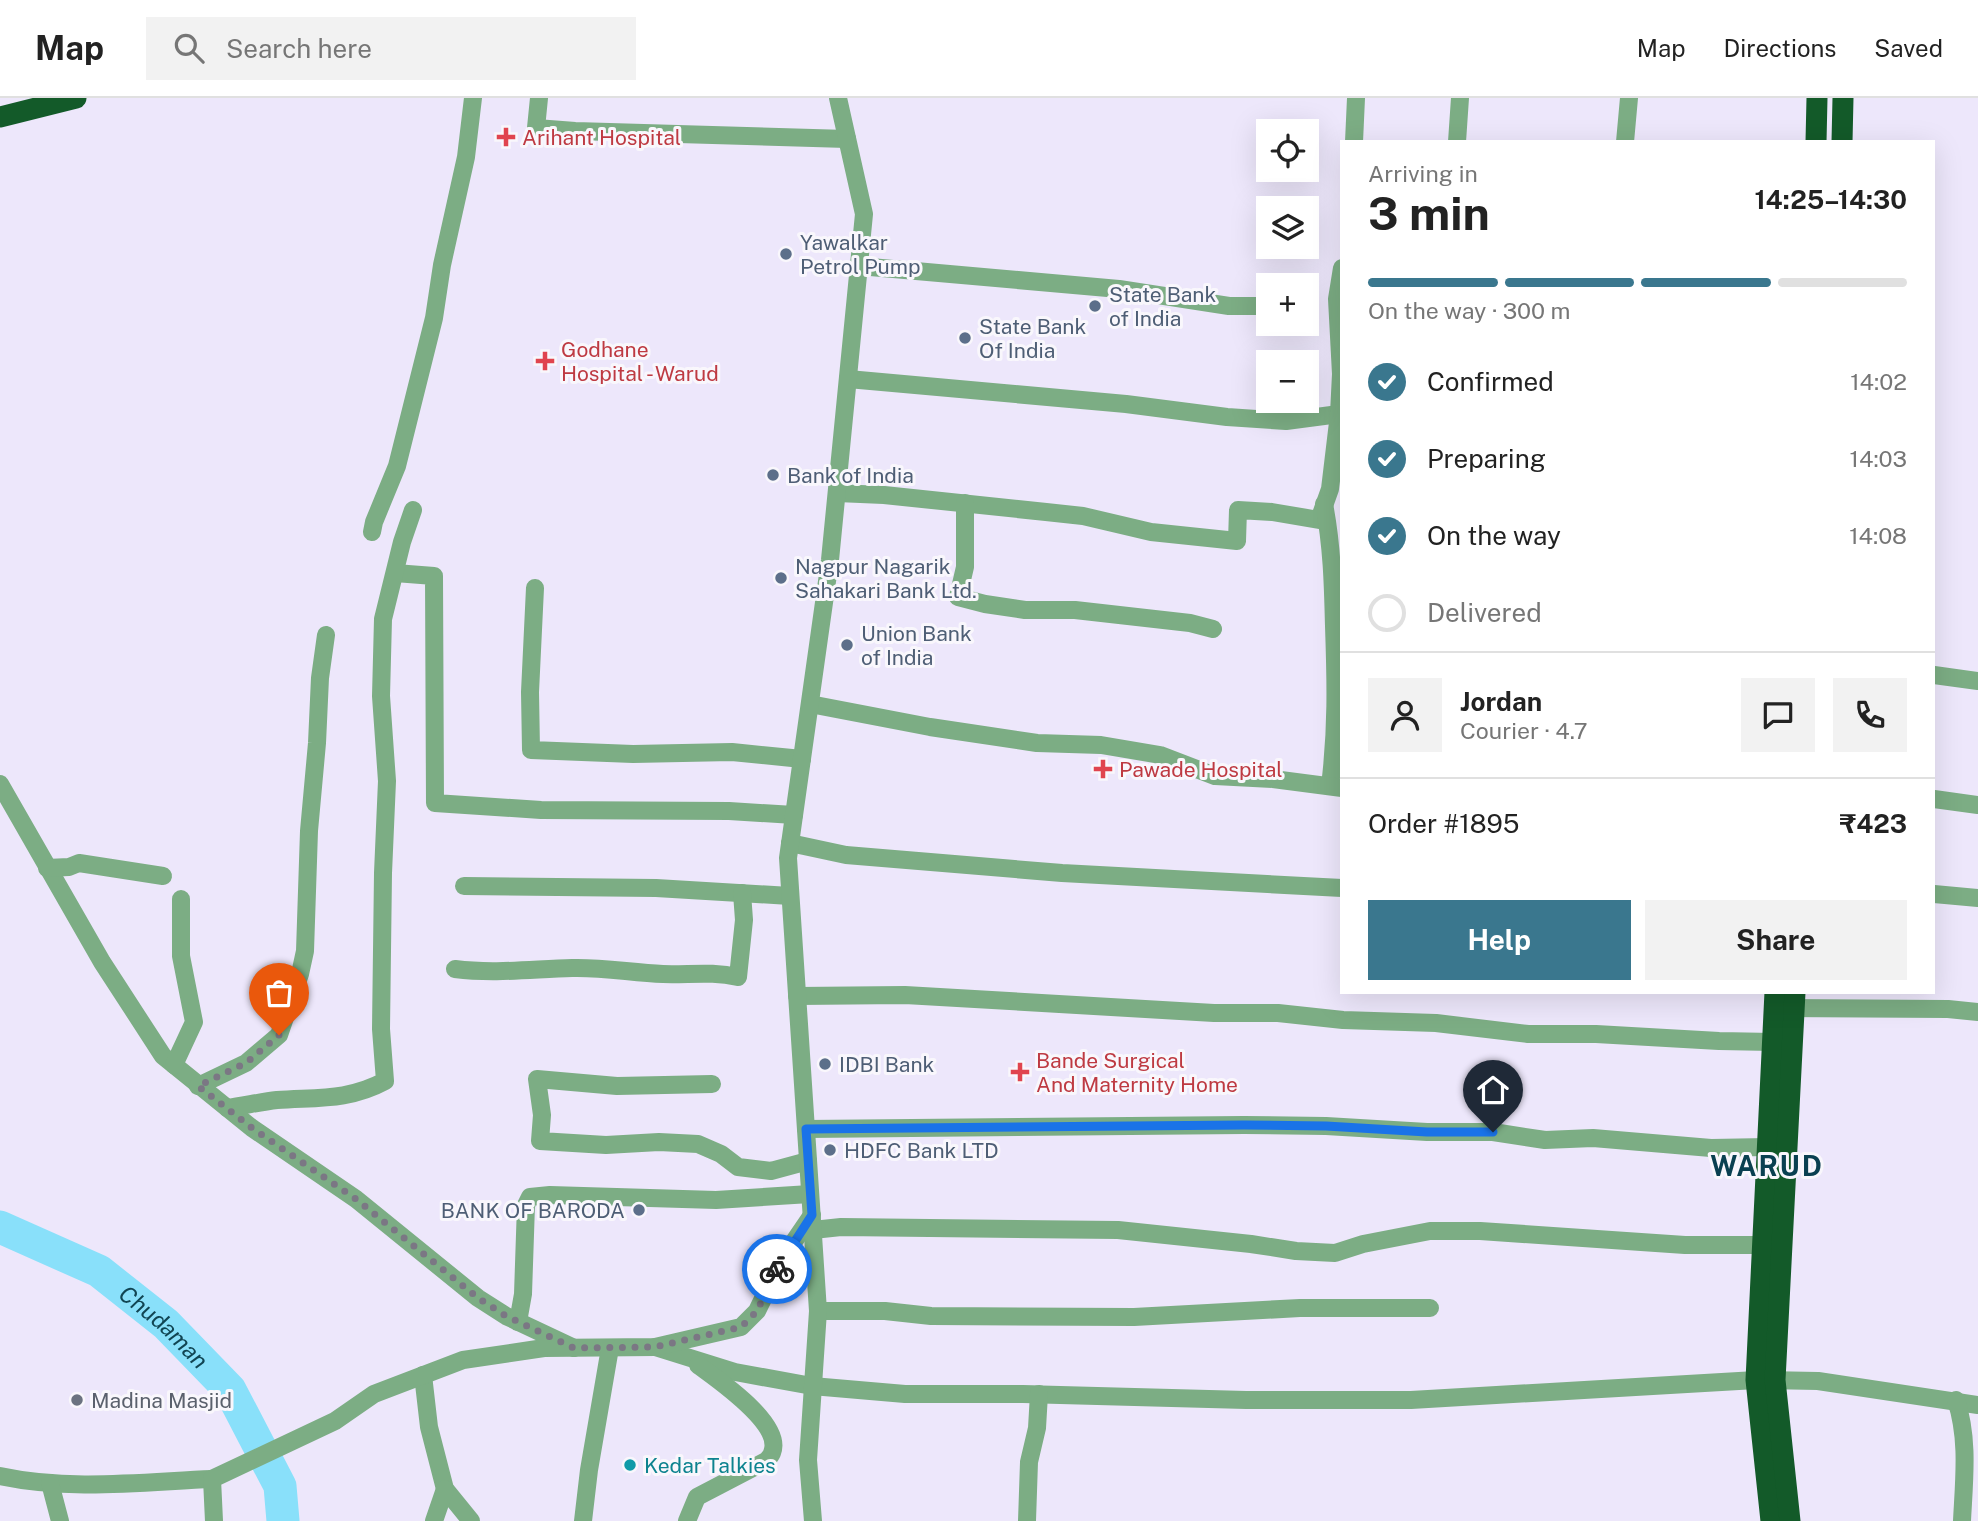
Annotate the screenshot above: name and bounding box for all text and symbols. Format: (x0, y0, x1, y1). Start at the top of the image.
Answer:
search box (146, 17, 636, 80)
text: Map (35, 29, 104, 67)
icon: search (170, 29, 208, 67)
text: Search here (226, 33, 372, 64)
text: Map (1637, 34, 1686, 62)
text: Directions (1724, 34, 1836, 62)
text: Saved (1874, 34, 1943, 62)
map controls (1256, 119, 1319, 413)
button: locate (1256, 119, 1319, 182)
place label: Arihant Hospital (522, 125, 681, 150)
marker: Arihant Hospital (496, 127, 516, 147)
text: Arriving in (1368, 160, 1478, 187)
text: 14:25–14:30 (1754, 184, 1907, 215)
text: 3 min (1368, 186, 1490, 240)
button: layers (1256, 196, 1319, 259)
place label: Yawalkar Petrol Pump (800, 230, 920, 279)
marker: Yawalkar Petrol Pump (778, 246, 794, 262)
button: + (1256, 273, 1319, 336)
place label: State Bank of India (1109, 282, 1216, 331)
text: On the way · 300 m (1368, 297, 1570, 324)
marker: State Bank of India (1087, 298, 1103, 314)
place label: State Bank Of India (979, 314, 1086, 363)
marker: State Bank Of India (957, 330, 973, 346)
place label: Godhane Hospital - Warud (561, 337, 719, 386)
button: − (1256, 350, 1319, 413)
marker: Godhane Hospital - Warud (535, 351, 555, 371)
icon: check (1368, 363, 1406, 401)
text: Confirmed (1427, 366, 1554, 397)
text: 14:02 (1850, 368, 1907, 395)
icon: check (1368, 440, 1406, 478)
text: Preparing (1427, 443, 1546, 474)
text: 14:03 (1850, 445, 1907, 472)
place label: Bank of India (787, 463, 914, 488)
marker: Bank of India (765, 467, 781, 483)
icon: check (1368, 517, 1406, 555)
text: On the way (1427, 520, 1561, 551)
text: 14:08 (1849, 522, 1907, 549)
place label: Nagpur Nagarik Sahakari Bank Ltd. (795, 554, 977, 603)
marker: Nagpur Nagarik Sahakari Bank Ltd. (773, 570, 789, 586)
text: Delivered (1427, 597, 1542, 628)
place label: Union Bank of India (861, 621, 972, 670)
marker: Union Bank of India (839, 637, 855, 653)
button: person (1368, 678, 1442, 752)
button: chat (1741, 678, 1815, 752)
button: phone (1833, 678, 1907, 752)
text: Jordan (1460, 686, 1542, 717)
text: Courier · 4.7 (1460, 717, 1588, 744)
place label: Pawade Hospital (1119, 757, 1283, 782)
marker: Pawade Hospital (1093, 759, 1113, 779)
text: Order #1895 (1368, 808, 1519, 839)
text: ₹423 (1839, 808, 1907, 839)
button: Help (1368, 900, 1631, 980)
button: Share (1645, 900, 1907, 980)
pin (249, 963, 309, 1035)
icon: bag (260, 974, 298, 1012)
place label: Bande Surgical And Maternity Home (1036, 1048, 1238, 1097)
place label: IDBI Bank (839, 1052, 935, 1077)
marker: IDBI Bank (817, 1056, 833, 1072)
pin (1463, 1060, 1523, 1132)
marker: Bande Surgical And Maternity Home (1010, 1062, 1030, 1082)
icon: home (1474, 1071, 1512, 1109)
place label: HDFC Bank LTD (844, 1138, 999, 1163)
marker: HDFC Bank LTD (822, 1142, 838, 1158)
district label: WARUD (1710, 1149, 1824, 1182)
place label: BANK OF BARODA (441, 1198, 625, 1223)
marker: BANK OF BARODA (631, 1202, 647, 1218)
courier (742, 1234, 812, 1304)
icon: bike (758, 1250, 796, 1288)
water label: Chudaman (114, 1279, 214, 1373)
place label: Madina Masjid (91, 1388, 232, 1413)
marker: Madina Masjid (69, 1392, 85, 1408)
place label: Kedar Talkies (644, 1453, 776, 1478)
marker: Kedar Talkies (622, 1457, 638, 1473)

